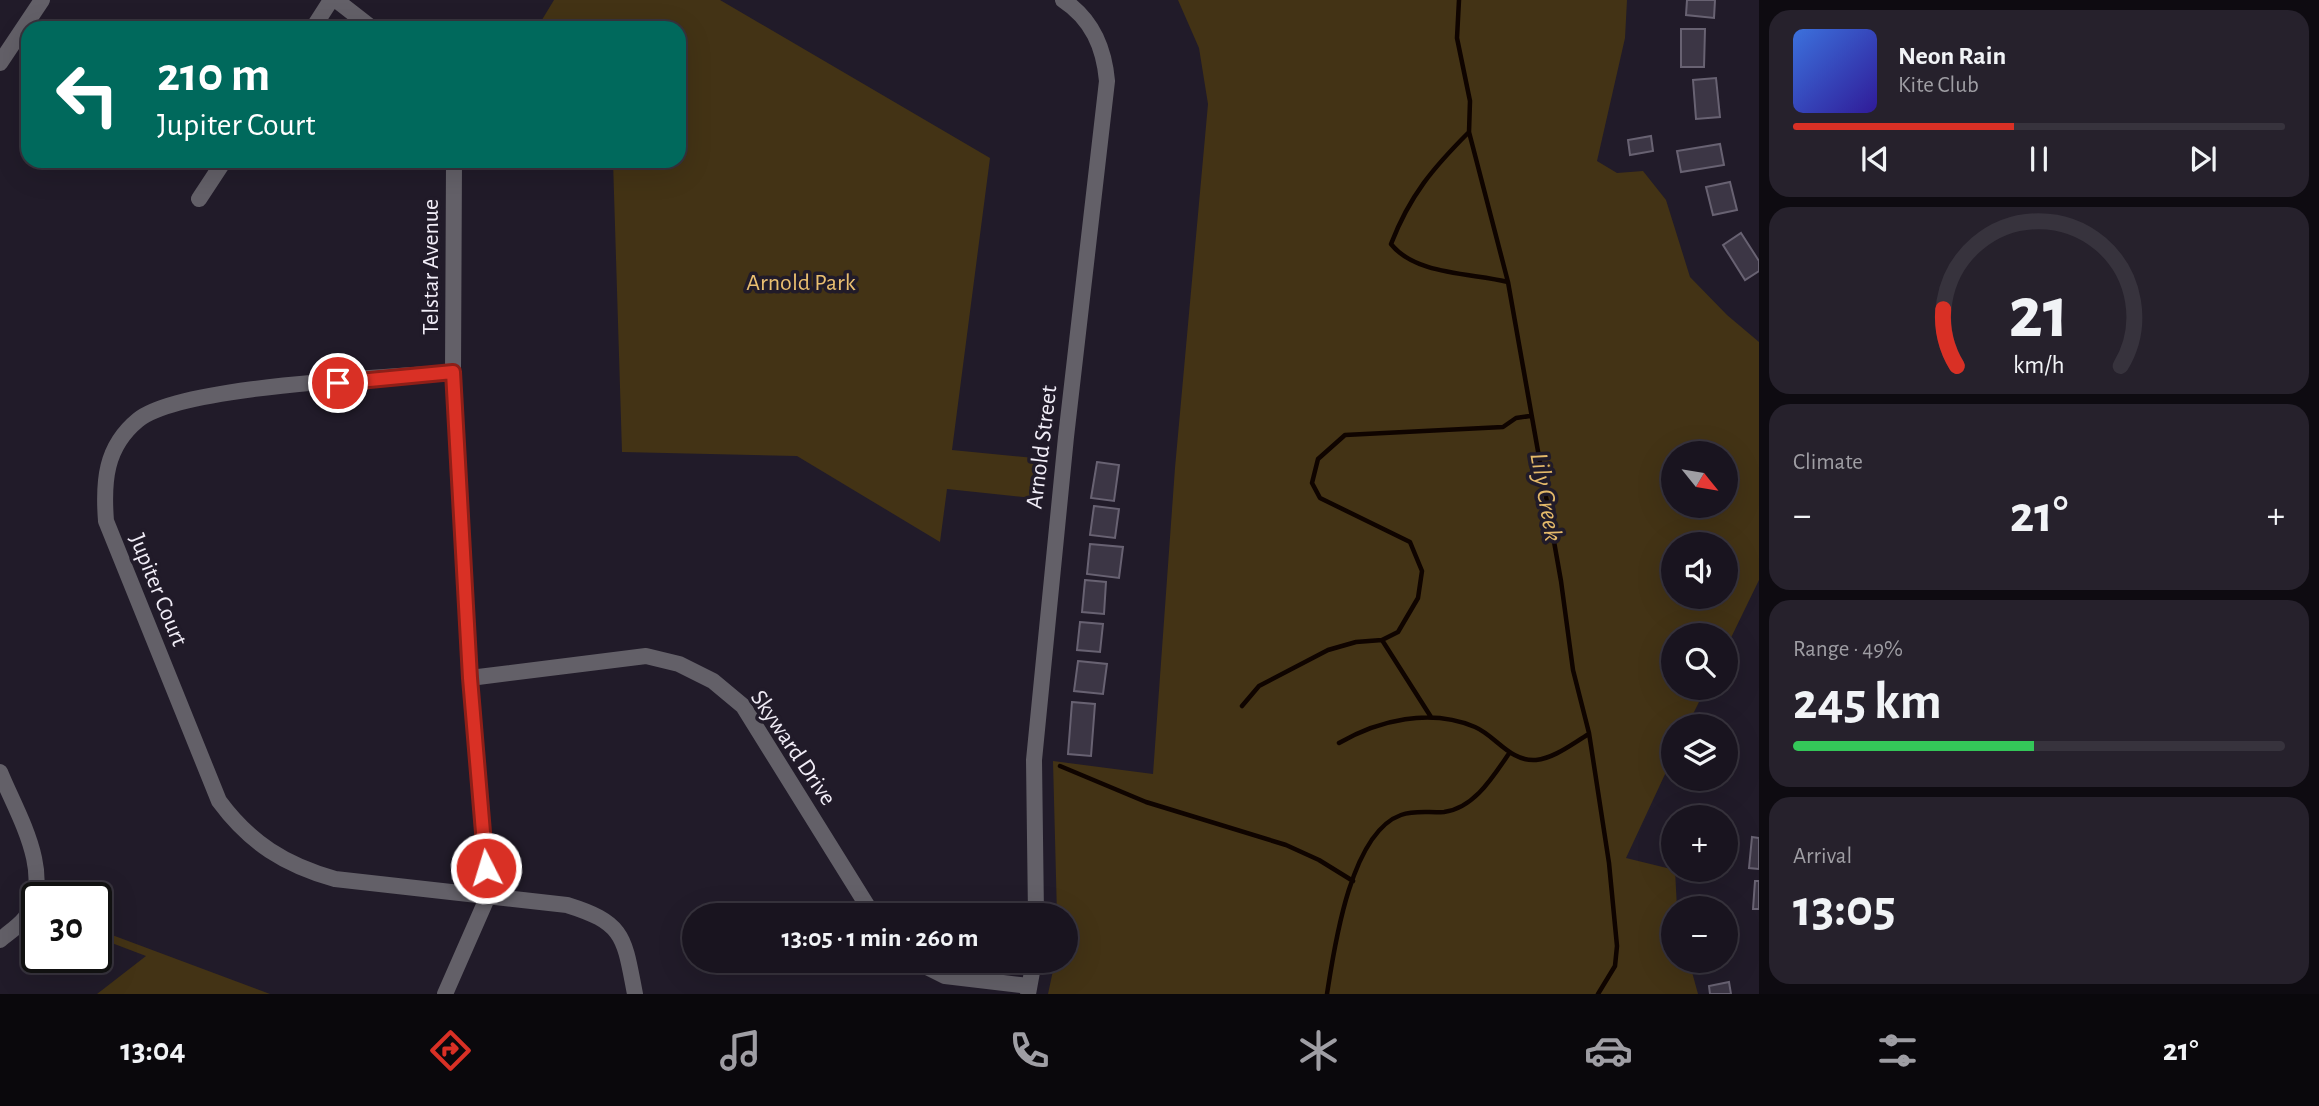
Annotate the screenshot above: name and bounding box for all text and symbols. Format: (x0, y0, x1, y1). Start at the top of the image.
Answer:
text: Neon Rain (1898, 43, 2006, 69)
icon: left (42, 49, 133, 140)
text: 210 m (157, 51, 270, 100)
text: Kite Club (1898, 74, 1979, 97)
text: Jupiter Court (157, 109, 315, 141)
icon: previous (1856, 140, 1894, 178)
icon: pause (2020, 140, 2058, 178)
icon: next (2184, 140, 2222, 178)
street label: Telstar Avenue (419, 199, 443, 335)
park label: Arnold Park (746, 271, 856, 295)
text: 21 (2009, 279, 2069, 352)
pin (308, 353, 368, 413)
text: km/h (2013, 353, 2065, 378)
icon: arrive (319, 364, 357, 402)
street label: Arnold Street (1023, 383, 1062, 510)
north arrow (1661, 441, 1738, 518)
map controls (1661, 441, 1738, 973)
water label: Lily Creek (1525, 451, 1567, 543)
text: Climate (1793, 451, 1863, 474)
text: 21° (2010, 489, 2068, 541)
text: − (1793, 497, 1811, 535)
text: + (2267, 497, 2285, 535)
street label: Jupiter Court (125, 530, 191, 650)
button: sound (1661, 532, 1738, 609)
button: search (1661, 623, 1738, 700)
text: Range · 49% (1793, 638, 1903, 661)
text: 245 km (1793, 676, 1942, 728)
street label: Skyward Drive (746, 686, 840, 810)
button: layers (1661, 714, 1738, 791)
button: + (1661, 805, 1738, 882)
position arrow (449, 831, 523, 905)
text: Arrival (1793, 845, 1852, 868)
speed limit sign: 30 (21, 882, 112, 973)
text: 13:05 (1793, 883, 1896, 935)
button: − (1661, 896, 1738, 973)
text: 13:05 · 1 min · 260 m (782, 925, 978, 951)
icon: directions (426, 1026, 475, 1075)
icon: music (716, 1026, 765, 1075)
icon: phone (1005, 1026, 1054, 1075)
icon: climate (1294, 1026, 1343, 1075)
icon: car (1584, 1026, 1633, 1075)
icon: filters (1873, 1026, 1922, 1075)
text: 13:04 (120, 1034, 186, 1066)
text: 21° (2163, 1034, 2199, 1066)

